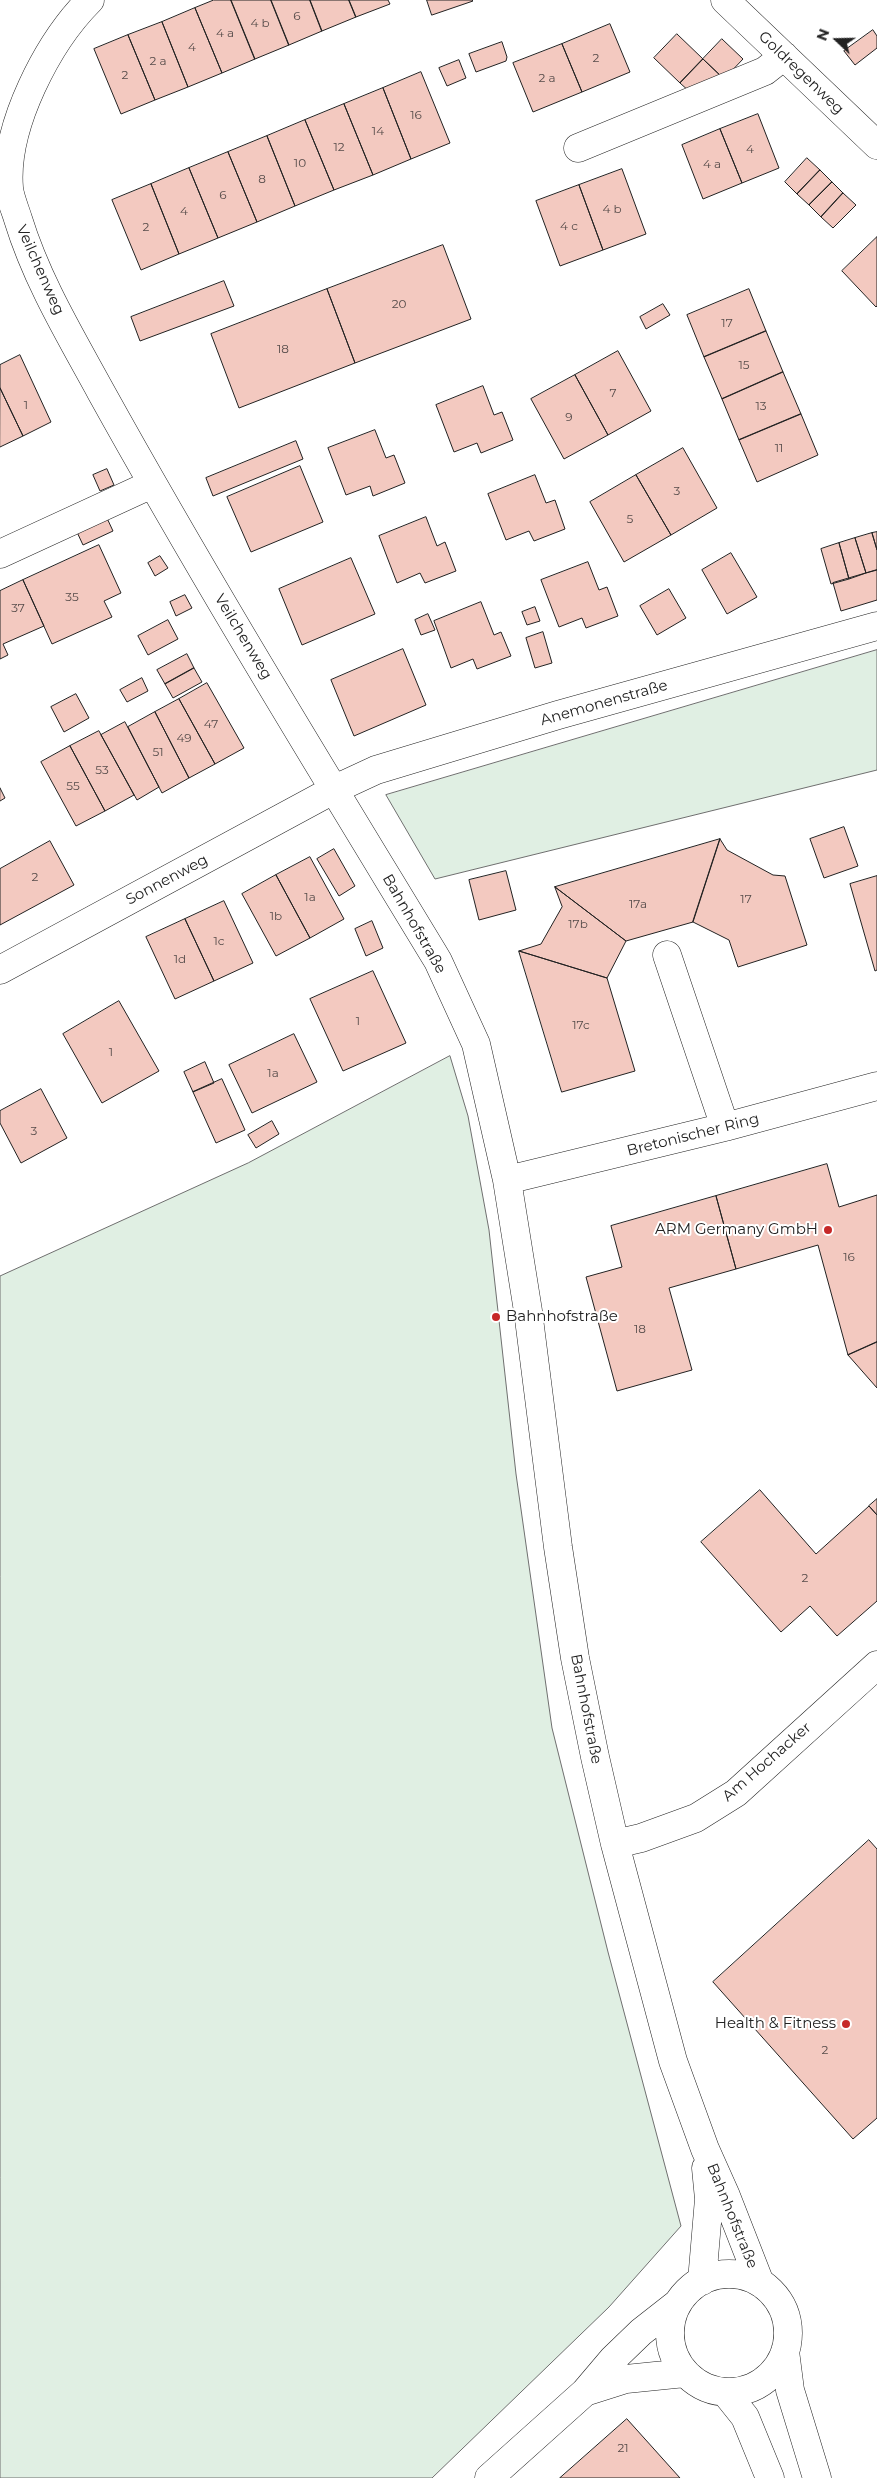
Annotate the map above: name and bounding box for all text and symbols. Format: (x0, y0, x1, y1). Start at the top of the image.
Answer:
house number: 6 (293, 9, 301, 23)
north arrow (812, 15, 862, 65)
house number: 4 b (250, 16, 270, 30)
house number: 4 a (216, 26, 234, 40)
text: N (813, 26, 833, 43)
street label: Goldregenweg (755, 28, 847, 118)
house number: 4 (188, 40, 196, 54)
house number: 2 (593, 51, 599, 65)
house number: 2 a (149, 54, 167, 68)
house number: 2 (122, 68, 128, 82)
house number: 2 a (538, 71, 556, 85)
house number: 16 (410, 108, 422, 122)
house number: 14 (372, 124, 384, 138)
house number: 12 (333, 140, 345, 154)
house number: 4 (746, 142, 754, 156)
house number: 10 (294, 156, 306, 170)
house number: 4 a (703, 157, 721, 171)
house number: 8 (258, 172, 266, 186)
house number: 6 (219, 188, 227, 202)
house number: 4 b (602, 202, 622, 216)
house number: 4 (180, 204, 188, 218)
house number: 4 c (560, 219, 578, 233)
house number: 2 (143, 220, 149, 234)
street label: Veilchenweg (12, 222, 68, 318)
house number: 20 (392, 297, 406, 311)
house number: 17 (721, 316, 733, 330)
house number: 18 (277, 342, 289, 356)
house number: 15 (738, 358, 750, 372)
house number: 7 (609, 386, 617, 400)
house number: 1 (24, 398, 28, 412)
house number: 13 (755, 399, 767, 413)
house number: 9 (565, 410, 573, 424)
house number: 11 (775, 441, 783, 455)
house number: 3 (674, 484, 680, 498)
house number: 5 (627, 512, 633, 526)
house number: 35 (65, 590, 79, 604)
street label: Veilchenweg (210, 591, 276, 683)
house number: 37 (11, 601, 25, 615)
street label: Anemonenstraße (538, 676, 670, 730)
house number: 47 (204, 717, 218, 731)
house number: 49 (176, 731, 192, 745)
house number: 51 (152, 745, 164, 759)
house number: 53 (95, 763, 109, 777)
house number: 55 (66, 779, 80, 793)
street label: Sonnenweg (123, 851, 211, 909)
house number: 2 (32, 870, 38, 884)
street label: Bahnhofstraße (378, 871, 450, 977)
house number: 1a (304, 890, 316, 904)
house number: 17 (740, 892, 752, 906)
house number: 17a (629, 897, 647, 911)
house number: 1b (270, 909, 282, 923)
house number: 17b (568, 917, 588, 931)
house number: 1c (213, 934, 225, 948)
house number: 1d (174, 952, 186, 966)
house number: 1 (356, 1014, 360, 1028)
house number: 17c (572, 1018, 590, 1032)
house number: 1 (109, 1045, 113, 1059)
house number: 1a (267, 1066, 279, 1080)
street label: Bretonischer Ring (625, 1110, 761, 1160)
house number: 3 (31, 1124, 37, 1138)
place label: ARM Germany GmbH (655, 1221, 818, 1239)
marker: ARM Germany GmbH (822, 1224, 834, 1236)
house number: 16 (843, 1250, 855, 1264)
place label: Bahnhofstraße (506, 1308, 618, 1326)
marker: Bahnhofstraße (490, 1311, 502, 1323)
house number: 18 (634, 1322, 646, 1336)
house number: 2 (802, 1571, 808, 1585)
street label: Bahnhofstraße (566, 1652, 606, 1766)
street label: Am Hochacker (719, 1719, 815, 1805)
place label: Health & Fitness (715, 2015, 836, 2033)
marker: Health & Fitness (840, 2018, 852, 2030)
house number: 2 (822, 2043, 828, 2057)
street label: Bahnhofstraße (703, 2161, 761, 2271)
house number: 21 (617, 2441, 629, 2455)

